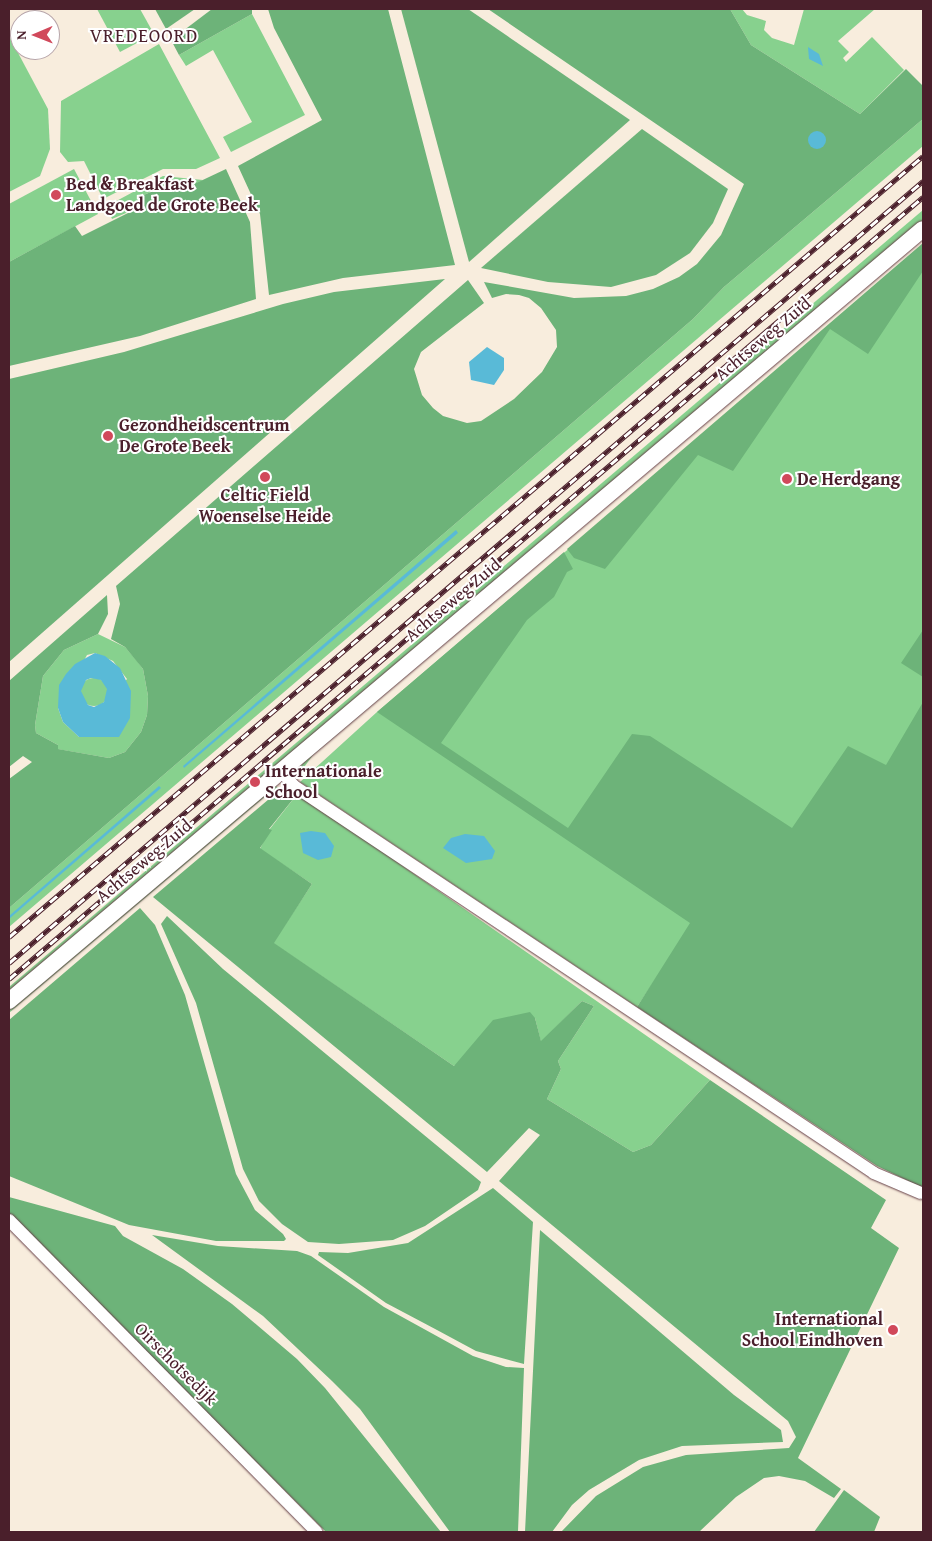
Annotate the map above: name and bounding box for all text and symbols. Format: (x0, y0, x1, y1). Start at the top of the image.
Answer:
north arrow (10, 10, 60, 60)
district label: VREDEOORD (89, 25, 199, 47)
text: N (11, 30, 31, 40)
place label: Bed & Breakfast Landgoed de Grote Beek (66, 174, 258, 216)
marker: Bed & Breakfast Landgoed de Grote Beek (50, 189, 62, 201)
street label: Achtseweg Zuid (711, 293, 815, 385)
place label: Gezondheidscentrum De Grote Beek (119, 415, 290, 458)
marker: Gezondheidscentrum De Grote Beek (101, 429, 115, 443)
place label: De Herdgang (797, 468, 900, 490)
marker: Celtic Field Woenselse Heide (259, 471, 271, 483)
marker: De Herdgang (781, 473, 793, 485)
place label: Celtic Field Woenselse Heide (199, 485, 331, 528)
street label: Achtseweg Zuid (401, 554, 505, 646)
place label: Internationale School (265, 761, 382, 804)
marker: Internationale School (249, 776, 261, 788)
street label: Achtseweg Zuid (92, 815, 196, 907)
place label: International School Eindhoven (742, 1309, 883, 1352)
street label: Oirschotsedijk (130, 1318, 222, 1410)
marker: International School Eindhoven (887, 1324, 899, 1336)

